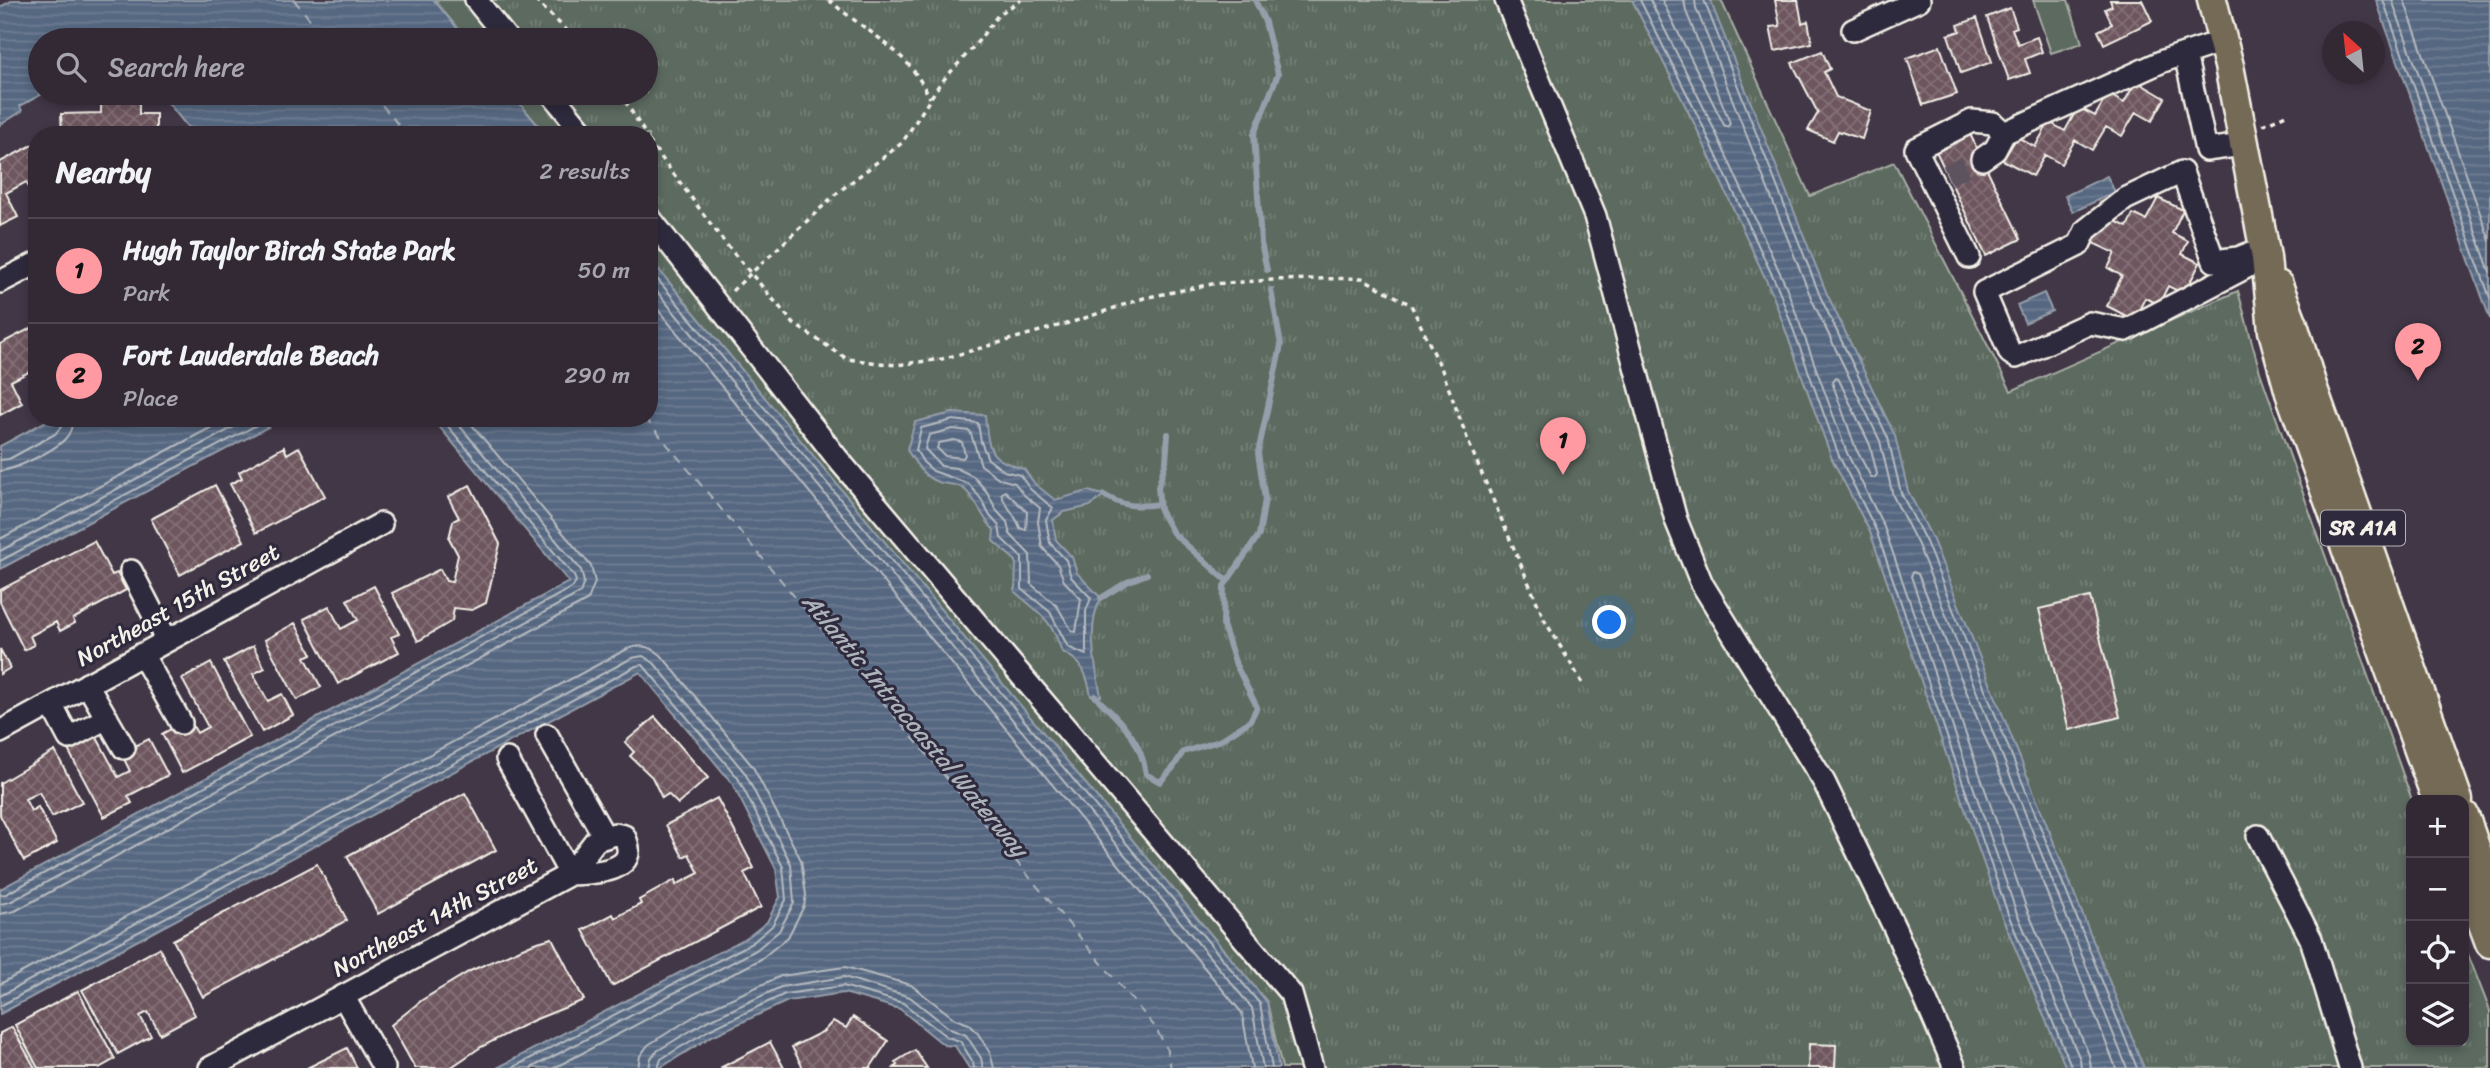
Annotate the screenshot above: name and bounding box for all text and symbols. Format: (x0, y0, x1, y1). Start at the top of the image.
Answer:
north arrow (2322, 21, 2385, 84)
search box (28, 28, 658, 105)
text: Search here (108, 44, 245, 90)
icon: search (52, 48, 90, 86)
text: Nearby (56, 145, 151, 199)
text: 2 results (539, 151, 630, 192)
text: Hugh Taylor Birch State Park (123, 227, 456, 273)
text: 1 (74, 250, 84, 291)
text: 50 m (578, 250, 630, 291)
text: Park (123, 273, 170, 314)
pin: 2 (2395, 323, 2441, 381)
text: Fort Lauderdale Beach (123, 332, 379, 378)
text: 2 (72, 355, 86, 396)
text: 290 m (564, 355, 630, 396)
text: Place (123, 378, 178, 419)
pin: 1 (1540, 417, 1586, 475)
road number: SR A1A (2321, 510, 2405, 546)
street label: Northeast 15th Street (68, 532, 288, 678)
water label: Atlantic Intracoastal Waterway (791, 582, 1041, 869)
your location (1592, 605, 1626, 639)
map controls (2406, 795, 2469, 1047)
button: + (2406, 795, 2469, 858)
street label: Northeast 14th Street (325, 845, 545, 989)
button: − (2406, 858, 2469, 921)
button: locate (2406, 921, 2469, 984)
button: layers (2406, 984, 2469, 1047)

